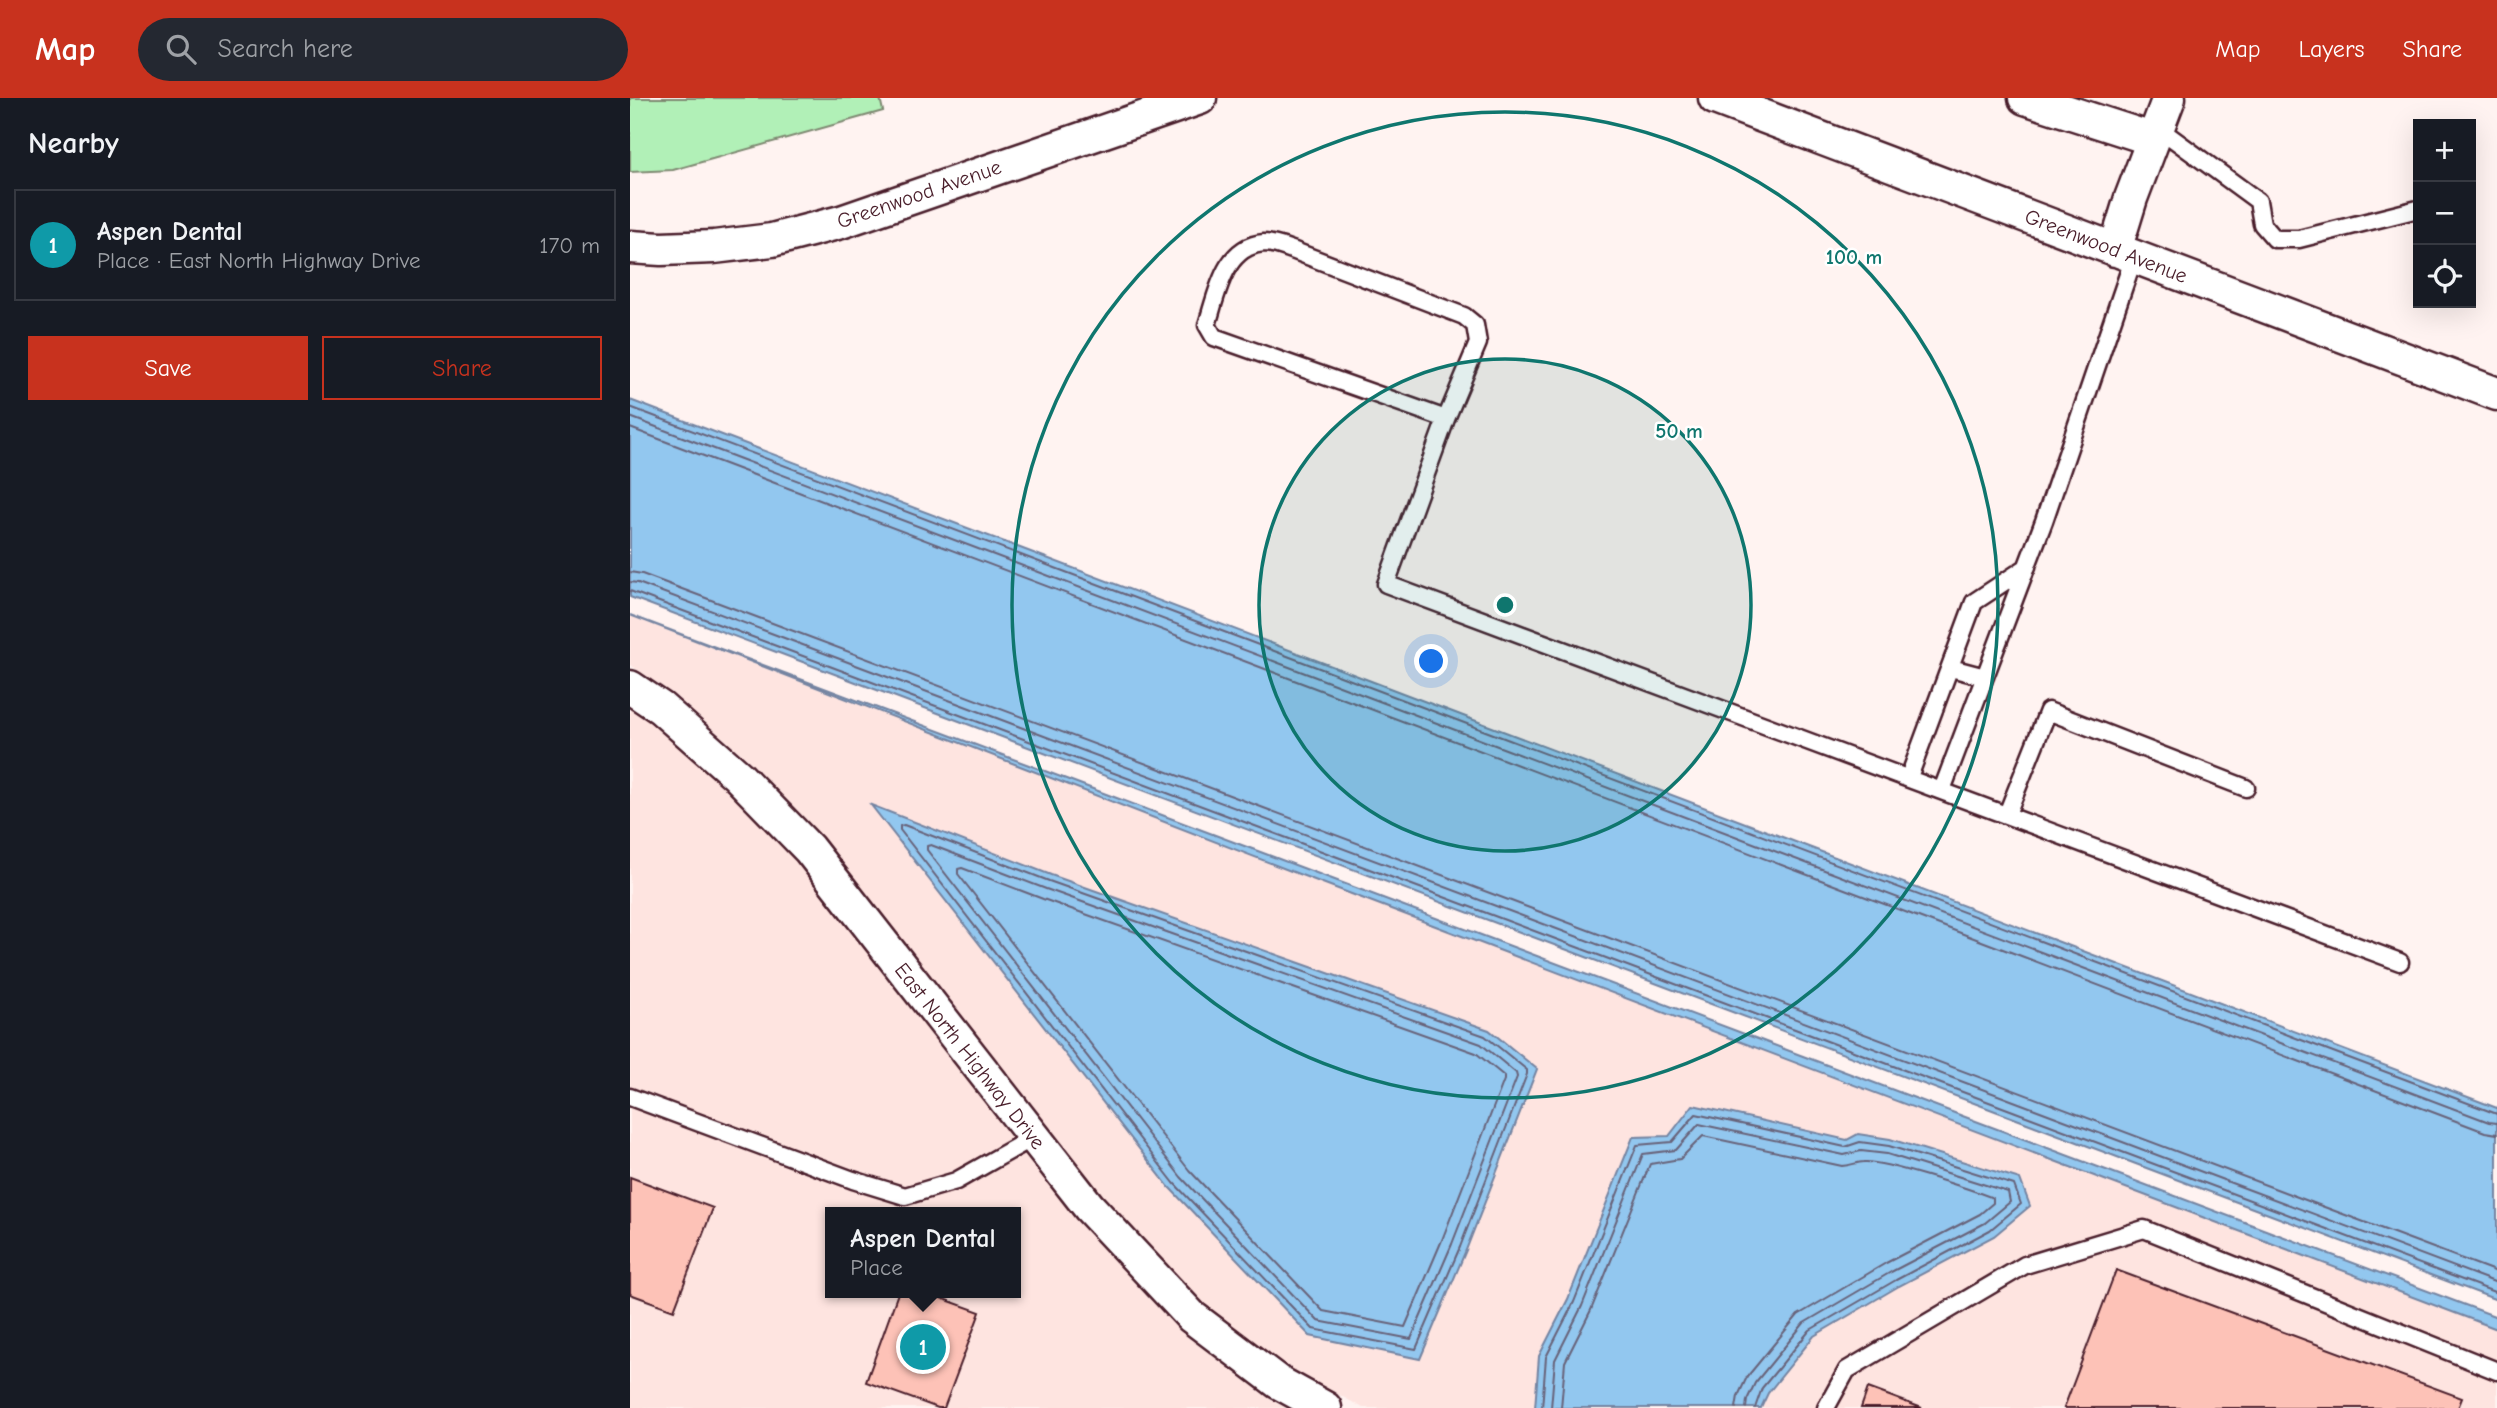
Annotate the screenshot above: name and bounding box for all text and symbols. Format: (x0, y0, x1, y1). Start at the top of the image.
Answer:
search box (138, 18, 628, 81)
text: Map (35, 30, 96, 68)
icon: search (162, 30, 200, 68)
text: Search here (218, 34, 353, 64)
text: Map (2215, 35, 2261, 63)
text: Layers (2299, 35, 2364, 63)
text: Share (2402, 35, 2462, 63)
map controls (2413, 119, 2476, 308)
button: + (2413, 119, 2476, 182)
text: Nearby (28, 126, 119, 161)
street label: Greenwood Avenue (834, 155, 1004, 233)
button: − (2413, 182, 2476, 245)
street label: Greenwood Avenue (2021, 204, 2191, 288)
text: Aspen Dental (97, 217, 242, 247)
text: 1 (48, 232, 58, 259)
text: 170 m (539, 232, 600, 259)
text: 100 m (1826, 245, 1882, 269)
button: locate (2413, 245, 2476, 308)
text: Place · East North Highway Drive (97, 247, 420, 274)
button: Save (28, 336, 308, 400)
button: Share (322, 336, 602, 400)
text: 50 m (1655, 419, 1703, 443)
centre of rings (1493, 593, 1517, 617)
your location (1414, 644, 1448, 678)
street label: East North Highway Drive (890, 958, 1050, 1154)
popup (825, 1207, 1021, 1298)
text: Aspen Dental (850, 1224, 996, 1254)
text: Place (850, 1254, 903, 1281)
pin: 1 (900, 1321, 946, 1373)

